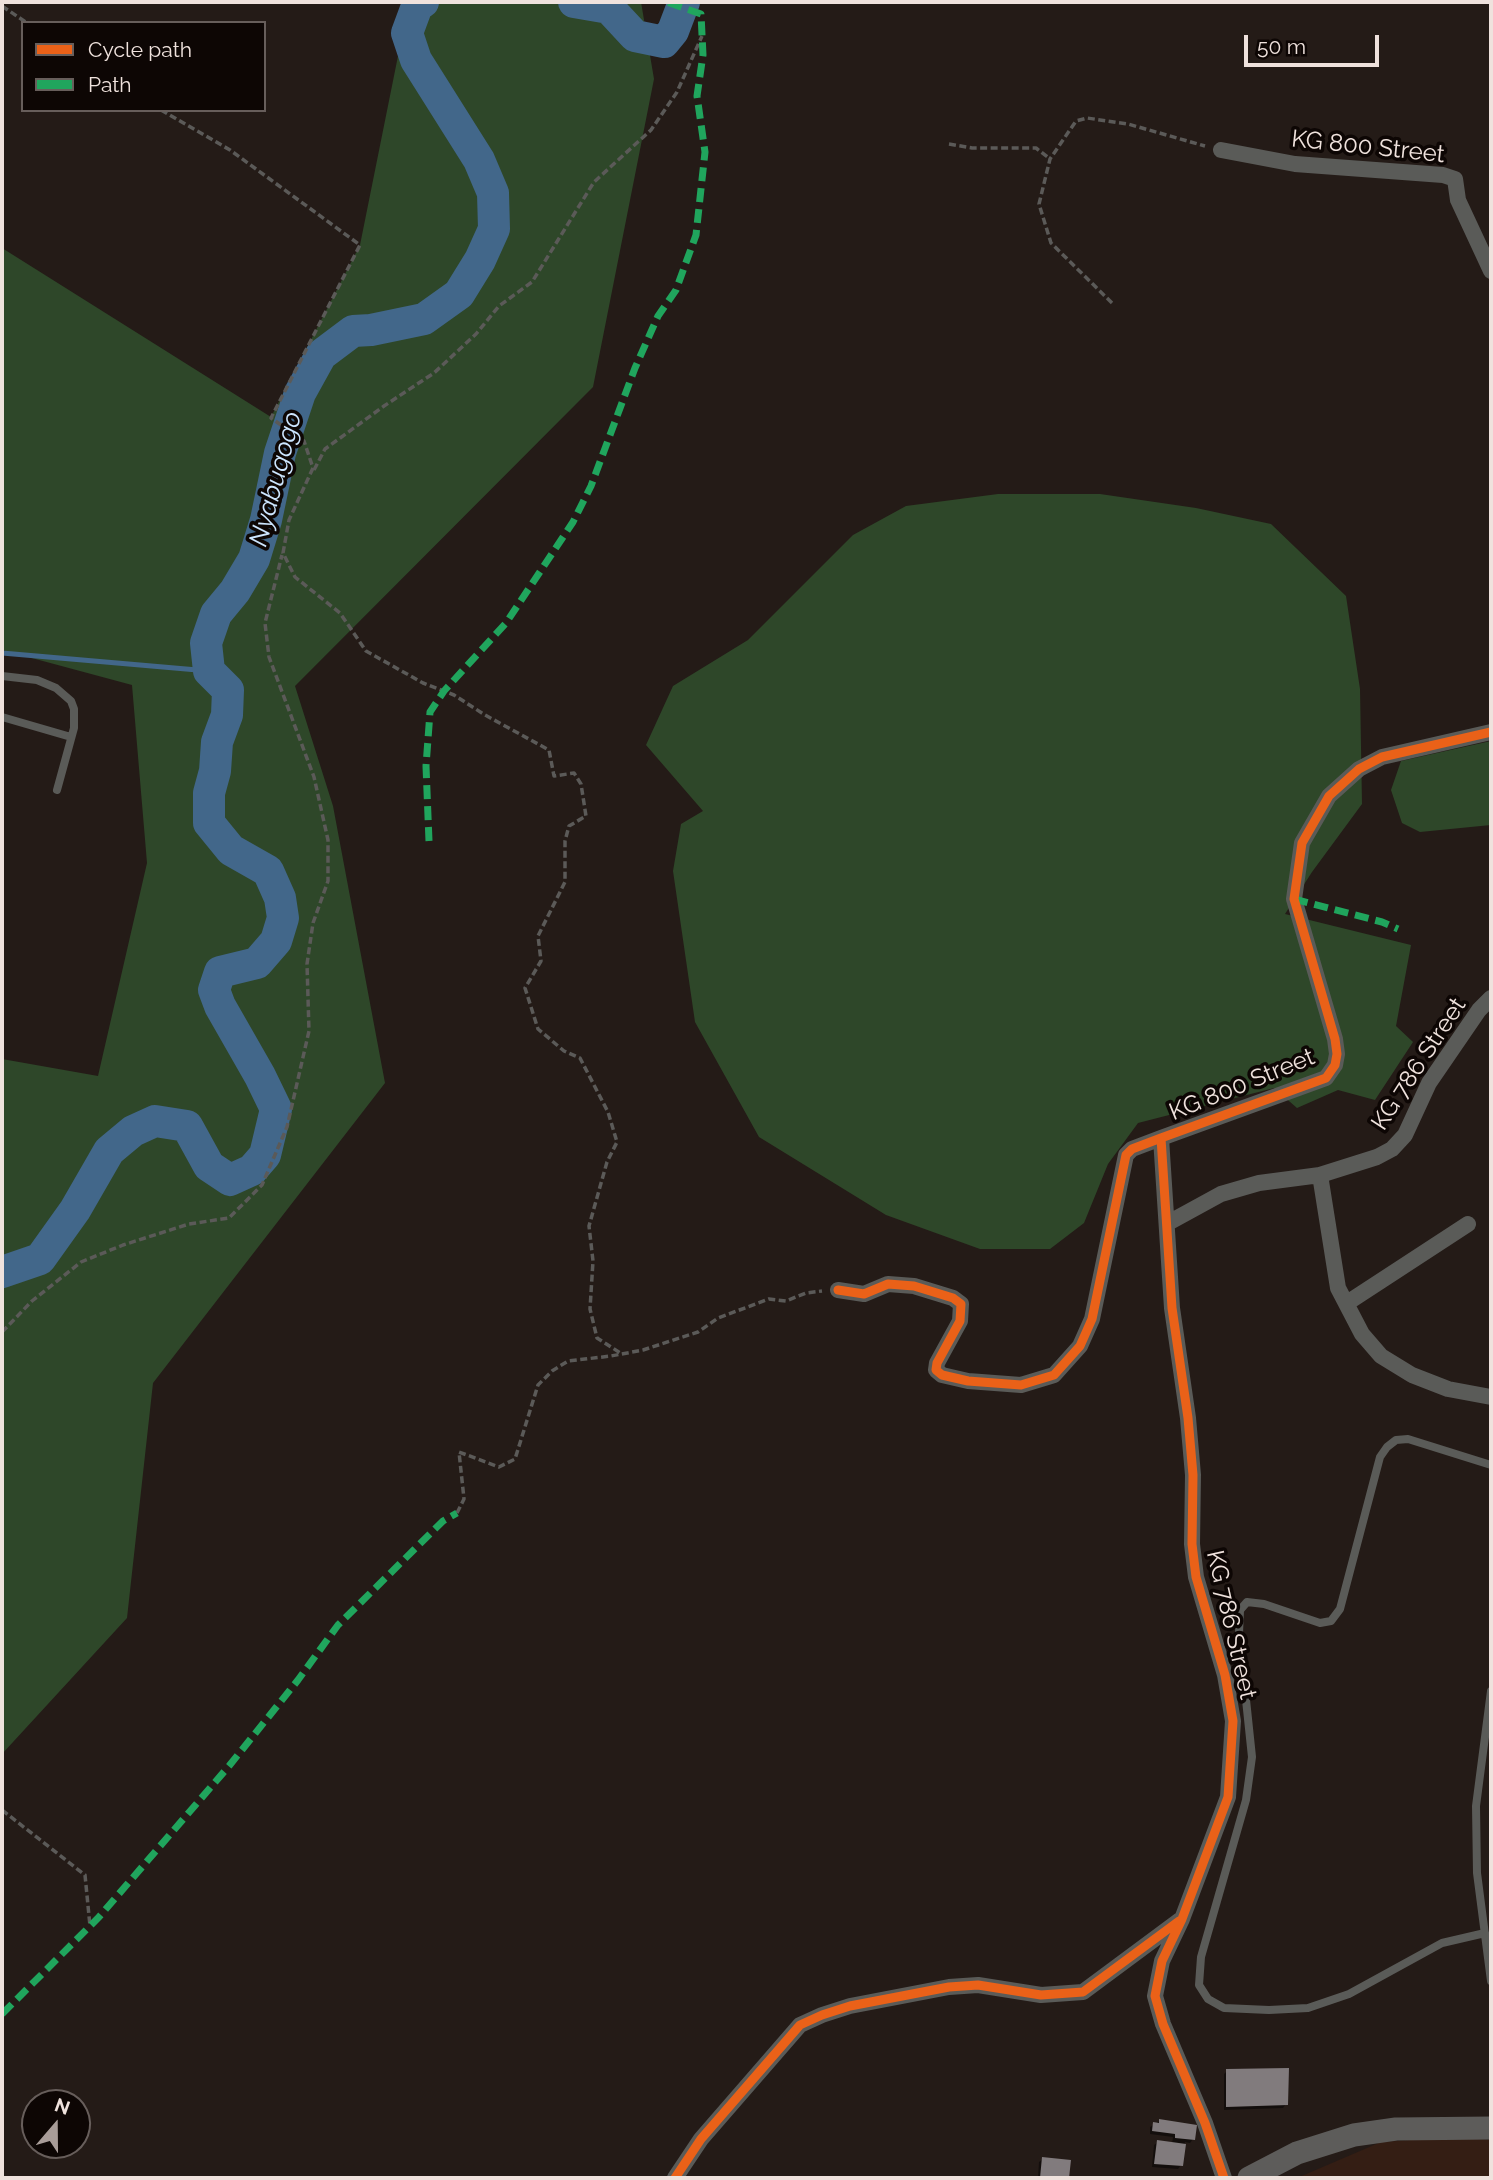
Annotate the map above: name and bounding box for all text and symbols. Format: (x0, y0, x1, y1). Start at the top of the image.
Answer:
legend (21, 21, 266, 112)
scale bar (1248, 21, 1383, 65)
text: 50 m (1257, 34, 1306, 59)
text: Cycle path (88, 37, 192, 62)
text: Path (88, 72, 132, 97)
street label: KG 800 Street (1290, 125, 1446, 169)
water label: Nyabugogo (243, 408, 309, 550)
street label: KG 786 Street (1366, 992, 1472, 1136)
street label: KG 800 Street (1165, 1043, 1319, 1127)
street label: KG 786 Street (1200, 1548, 1262, 1702)
north arrow (21, 2089, 91, 2159)
text: N (52, 2093, 73, 2119)

